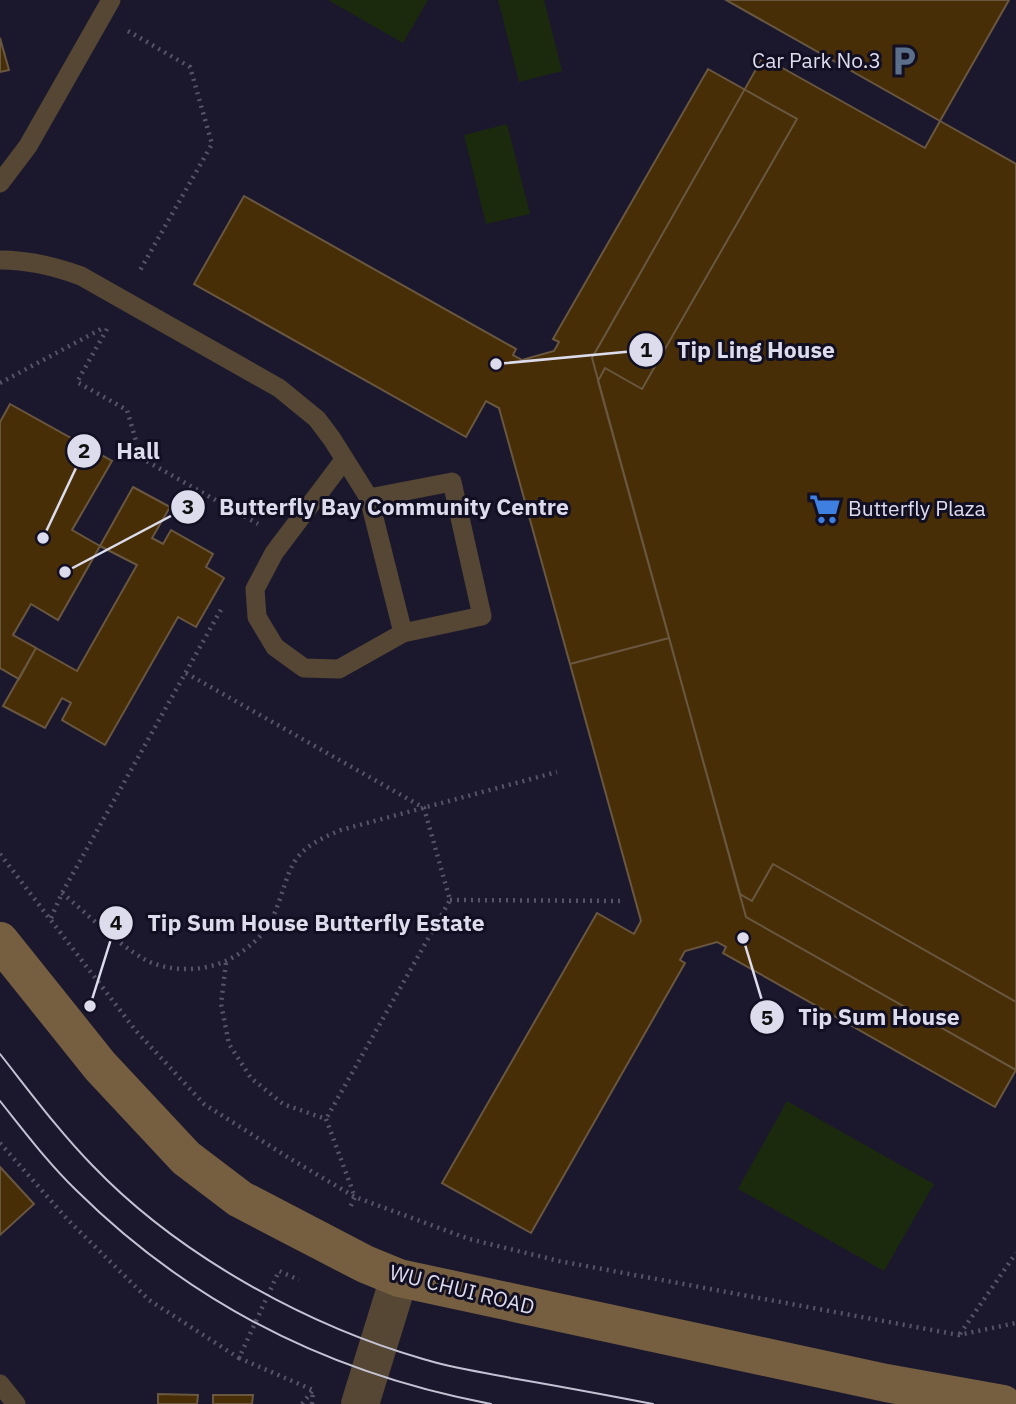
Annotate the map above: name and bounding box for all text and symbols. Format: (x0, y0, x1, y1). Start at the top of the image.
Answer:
parking icon: Car Park No.3 (887, 44, 921, 78)
place label: Car Park No.3 (752, 46, 881, 74)
callout: Tip Ling House (628, 328, 849, 372)
text: Tip Ling House (677, 334, 835, 364)
text: 1 (640, 335, 653, 363)
callout: Hall (67, 429, 173, 473)
text: Hall (116, 435, 160, 465)
text: 2 (78, 436, 90, 464)
callout: Butterfly Bay Community Centre (170, 485, 583, 529)
text: Butterfly Bay Community Centre (219, 491, 569, 521)
text: 3 (182, 492, 194, 520)
supermarket icon: Butterfly Plaza (808, 492, 842, 526)
place label: Butterfly Plaza (848, 494, 986, 522)
callout: Tip Sum House Butterfly Estate (98, 901, 499, 945)
text: Tip Sum House Butterfly Estate (147, 907, 485, 937)
text: 4 (110, 908, 122, 936)
callout: Tip Sum House (750, 995, 974, 1039)
text: Tip Sum House (798, 1001, 960, 1031)
text: 5 (761, 1003, 773, 1031)
street label: WU CHUI ROAD (387, 1257, 538, 1321)

